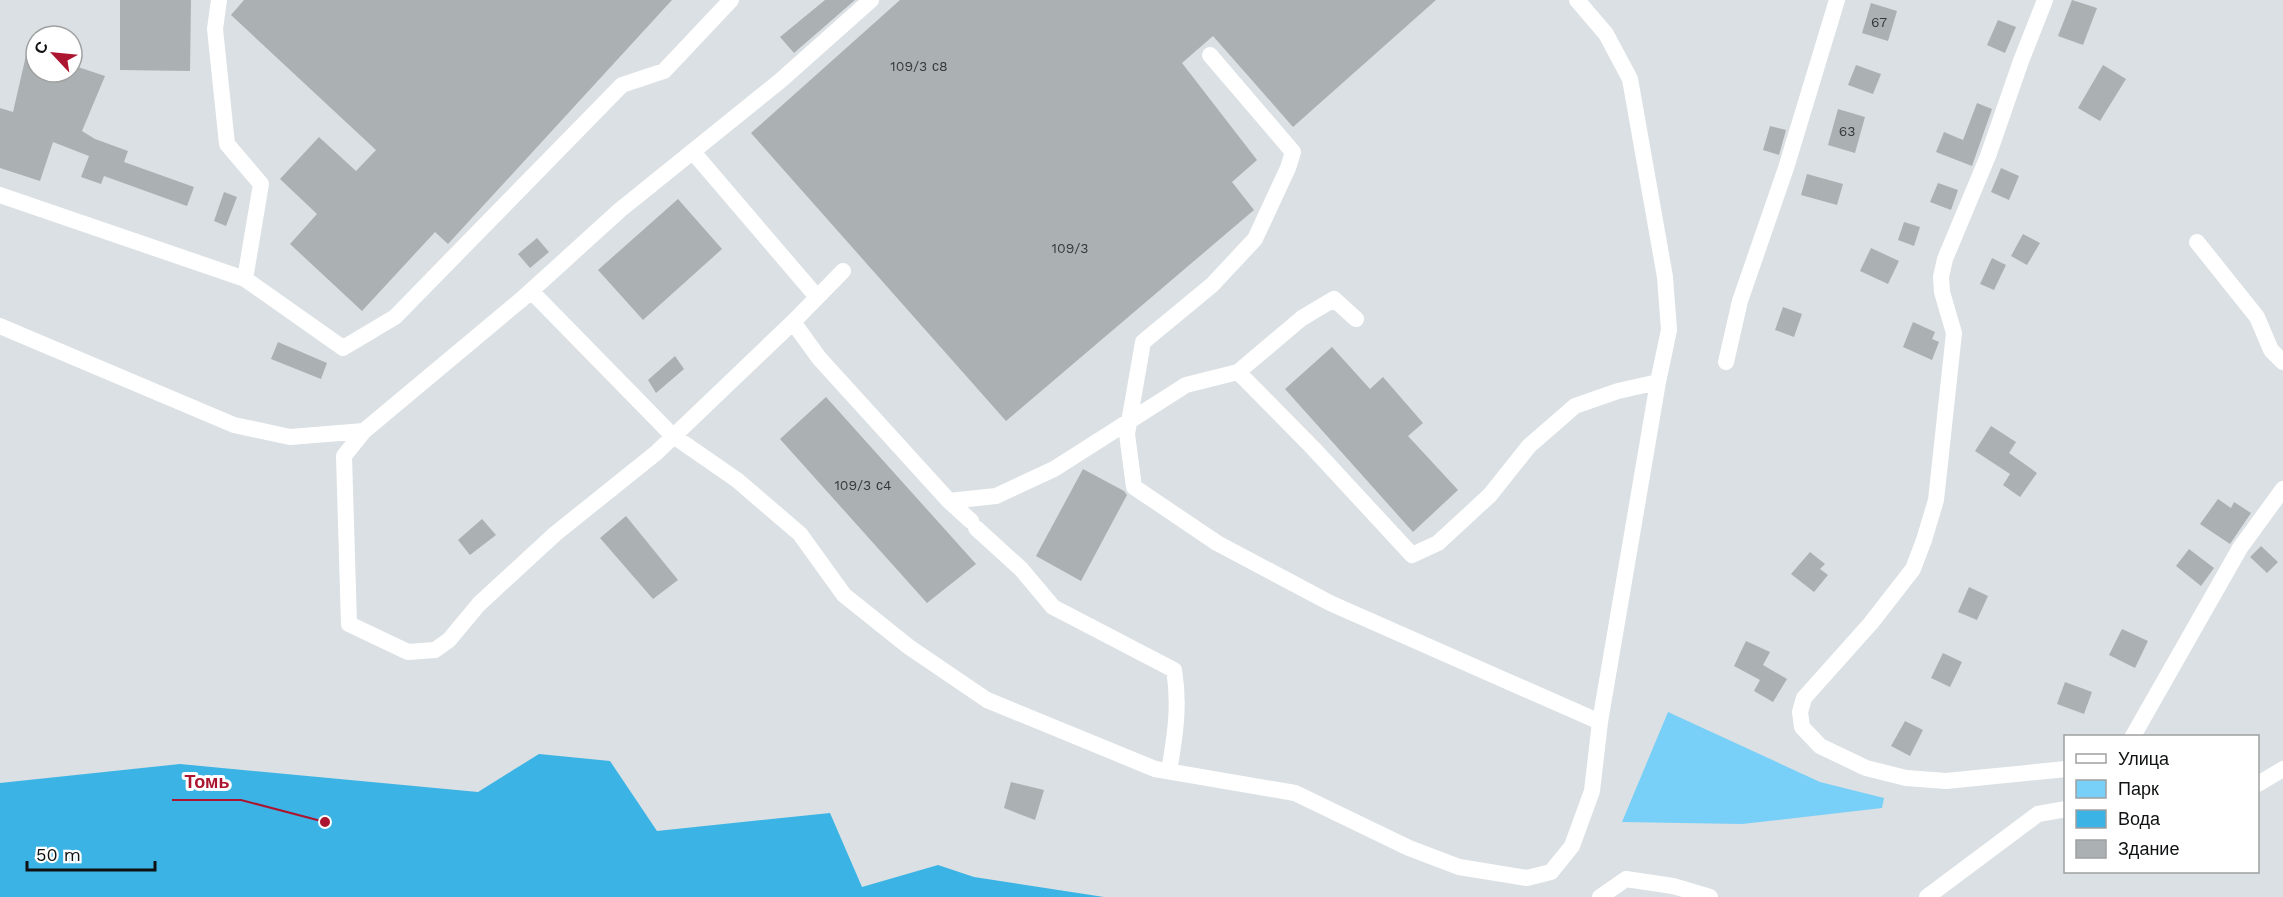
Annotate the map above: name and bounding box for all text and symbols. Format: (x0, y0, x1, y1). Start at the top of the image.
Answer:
house number: 67 (1871, 14, 1887, 30)
north arrow (24, 24, 84, 84)
text: С (30, 38, 52, 57)
house number: 109/3 с8 (890, 58, 948, 74)
house number: 63 (1839, 123, 1855, 139)
house number: 109/3 (1052, 240, 1088, 256)
house number: 109/3 с4 (834, 477, 892, 493)
legend (2064, 735, 2259, 873)
text: Улица (2118, 748, 2170, 769)
callout: Томь (172, 764, 241, 800)
text: Томь (185, 771, 230, 792)
text: Парк (2118, 778, 2159, 799)
text: Вода (2118, 808, 2161, 829)
scale bar (27, 834, 154, 872)
text: Здание (2118, 838, 2179, 859)
text: 50 m (36, 844, 81, 865)

